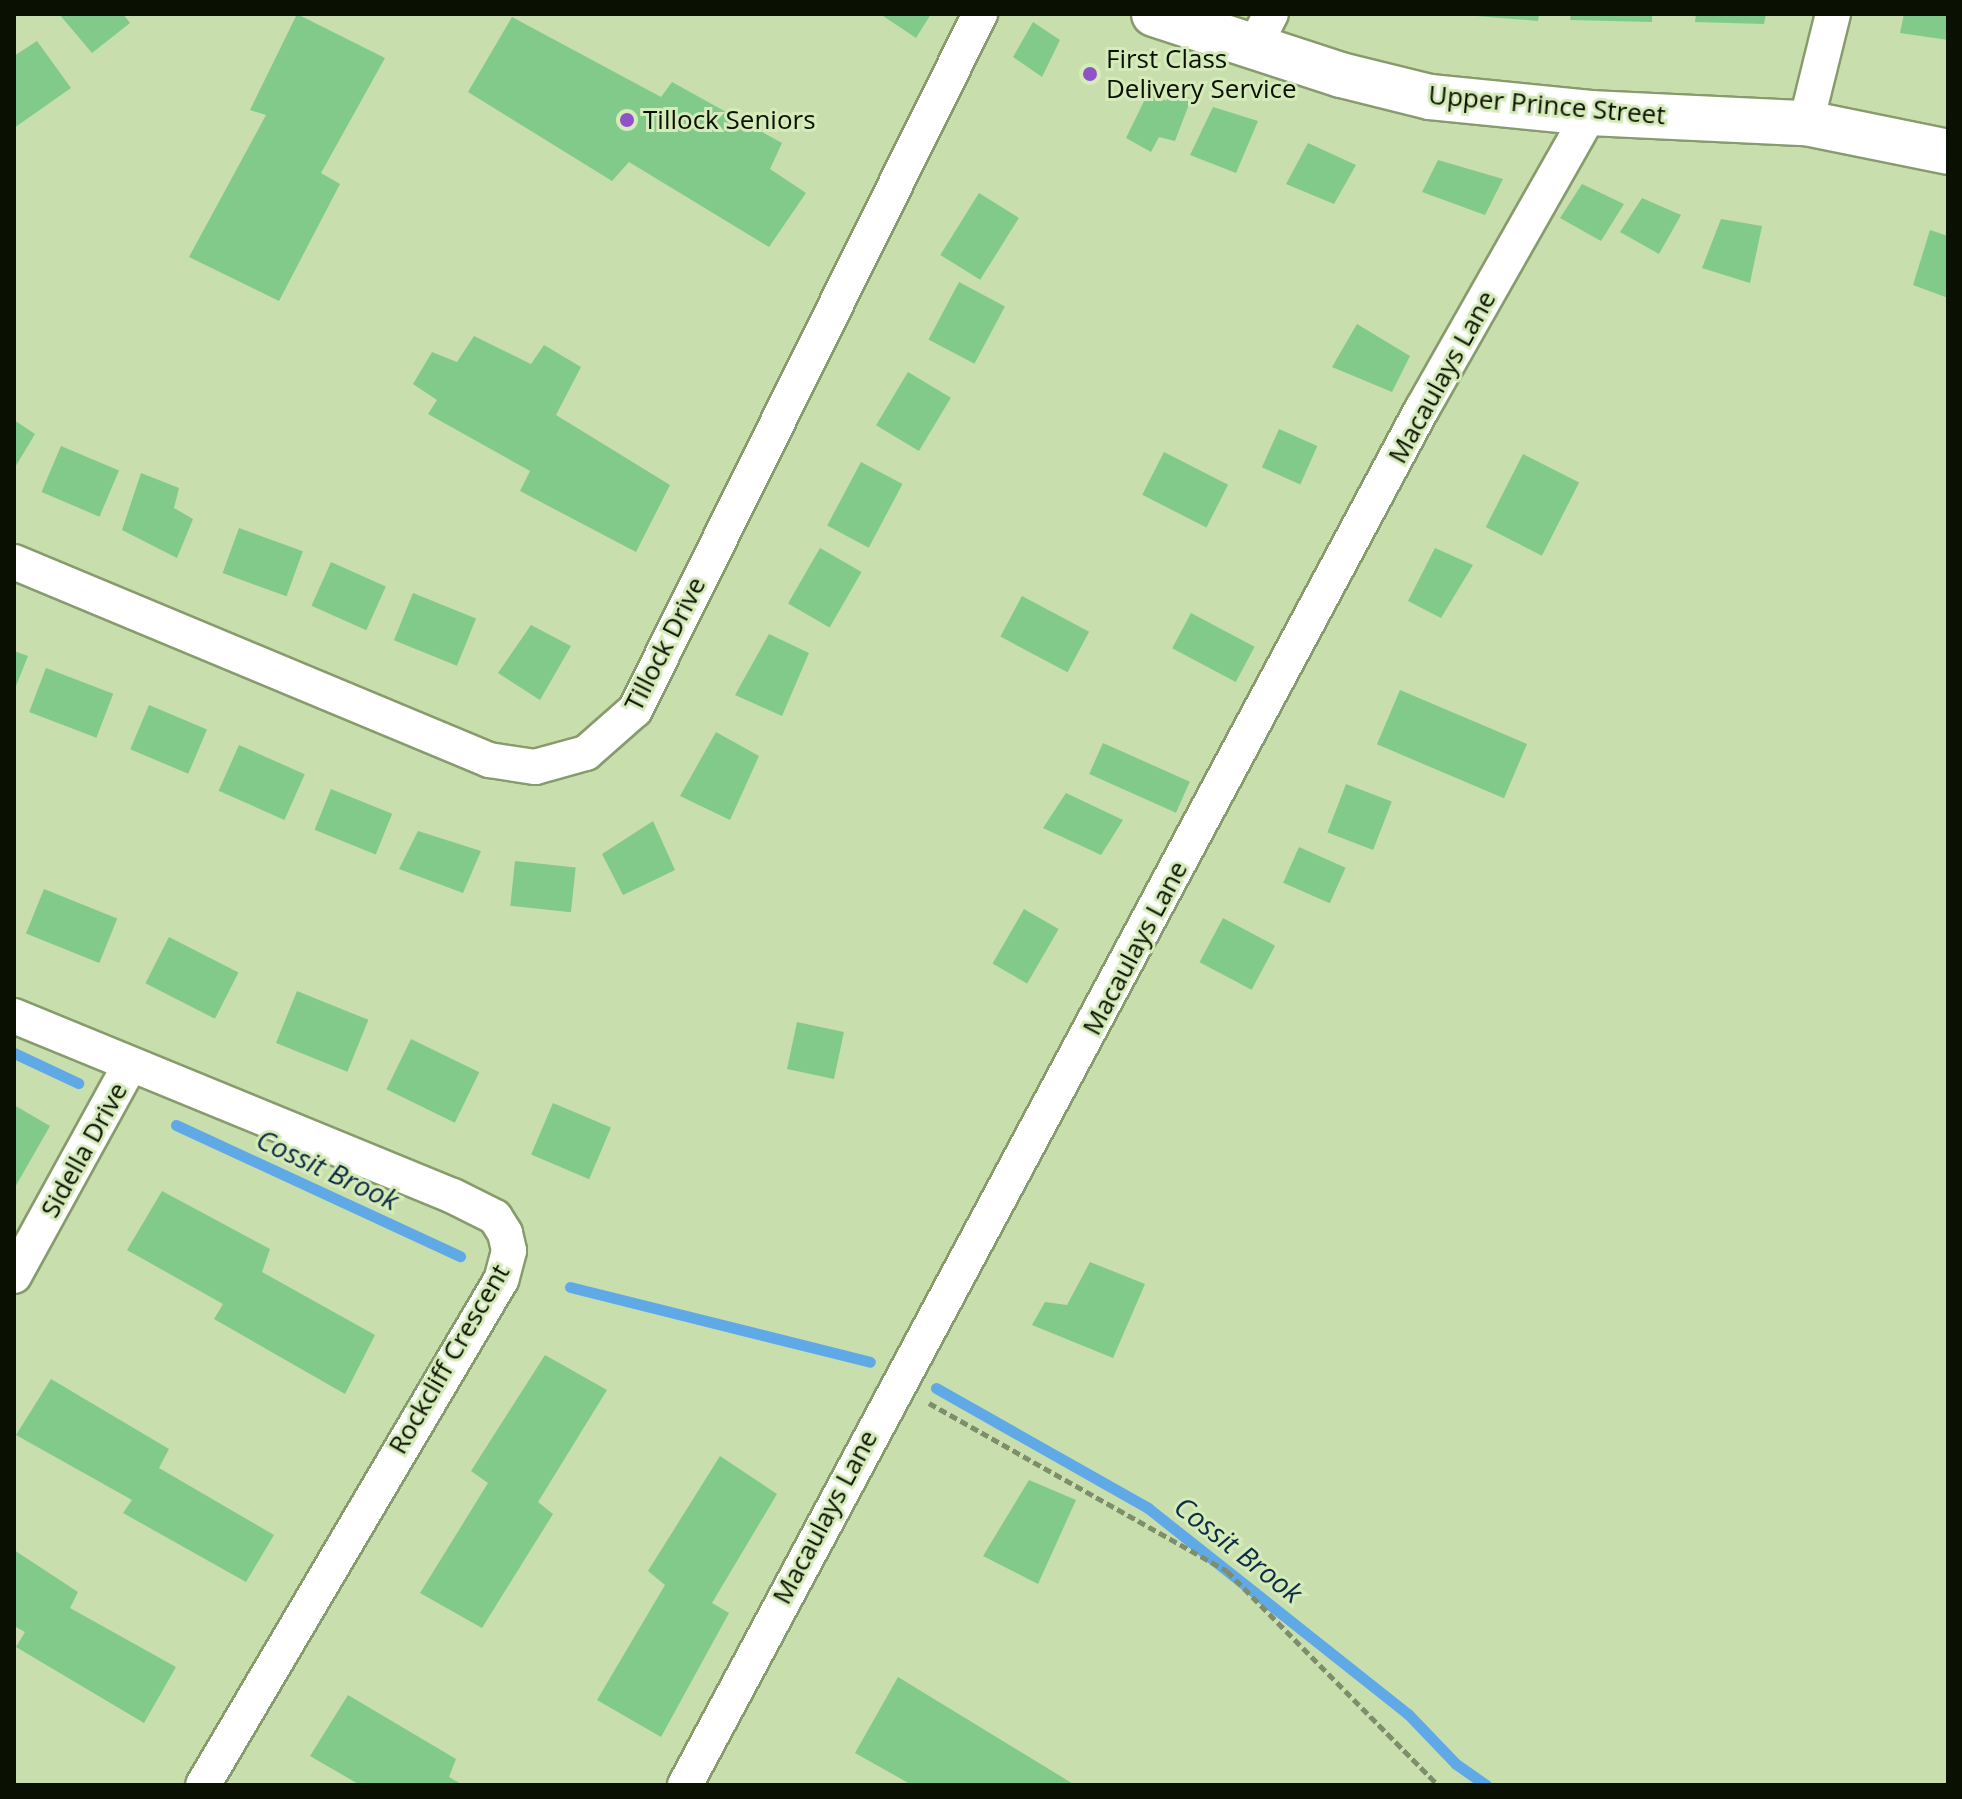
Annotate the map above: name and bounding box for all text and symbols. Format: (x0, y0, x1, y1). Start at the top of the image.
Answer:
place label: First Class Delivery Service (1106, 43, 1297, 104)
marker: First Class Delivery Service (1081, 65, 1099, 83)
street label: Upper Prince Street (1427, 79, 1667, 131)
place label: Tillock Seniors (643, 104, 816, 136)
marker: Tillock Seniors (618, 111, 636, 129)
street label: Macaulays Lane (1382, 285, 1502, 469)
street label: Tillock Drive (618, 572, 712, 716)
street label: Macaulays Lane (1076, 856, 1194, 1040)
street label: Sidella Drive (34, 1077, 134, 1223)
water label: Cossit Brook (252, 1121, 404, 1217)
street label: Rockcliff Crescent (382, 1259, 516, 1459)
street label: Macaulays Lane (766, 1425, 884, 1609)
water label: Cossit Brook (1168, 1489, 1310, 1609)

